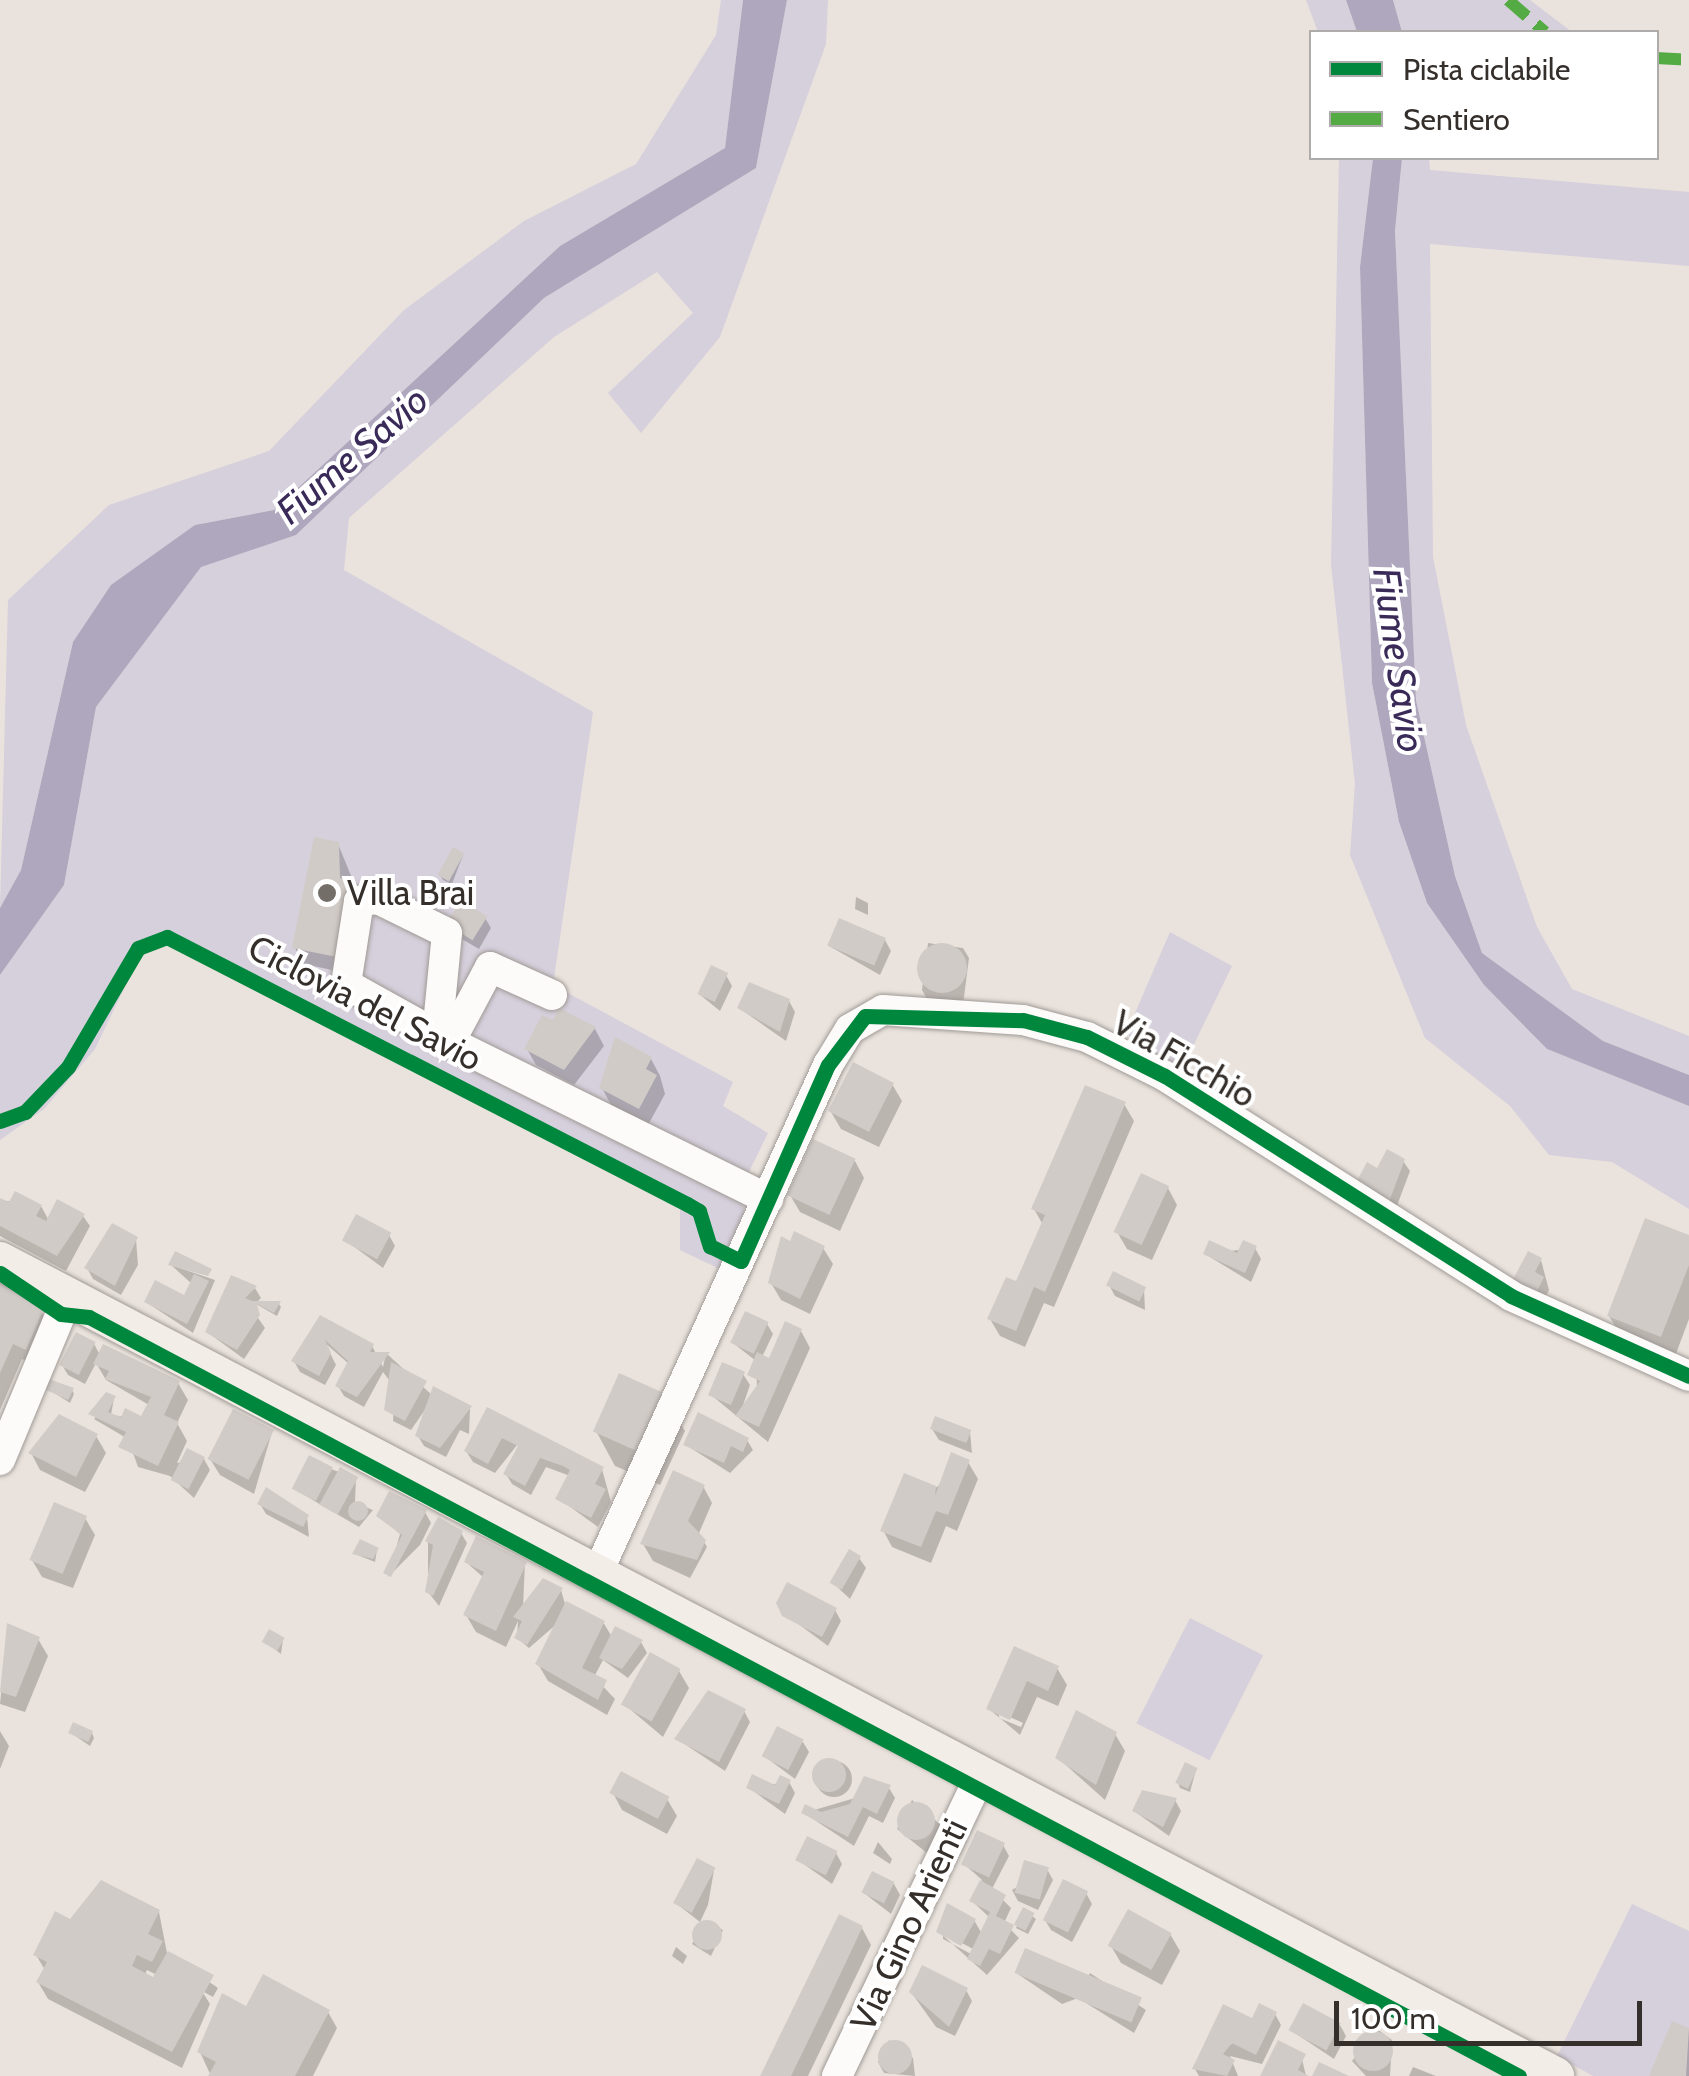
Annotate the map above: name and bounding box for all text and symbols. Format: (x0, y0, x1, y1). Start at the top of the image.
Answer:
legend (1309, 30, 1659, 160)
text: Pista ciclabile (1403, 51, 1570, 88)
text: Sentiero (1403, 101, 1510, 138)
water label: Fiume Savio (267, 377, 437, 533)
water label: Fiume Savio (1363, 565, 1435, 755)
place label: Villa Brai (347, 872, 474, 914)
marker: Villa Brai (316, 882, 338, 904)
street label: Ciclovia del Savio (241, 926, 489, 1080)
street label: Via Ficchio (1105, 1001, 1263, 1117)
street label: Via Gino Arienti (842, 1812, 976, 2038)
scale bar (1339, 1981, 1646, 2043)
text: 100 m (1351, 2000, 1436, 2037)

